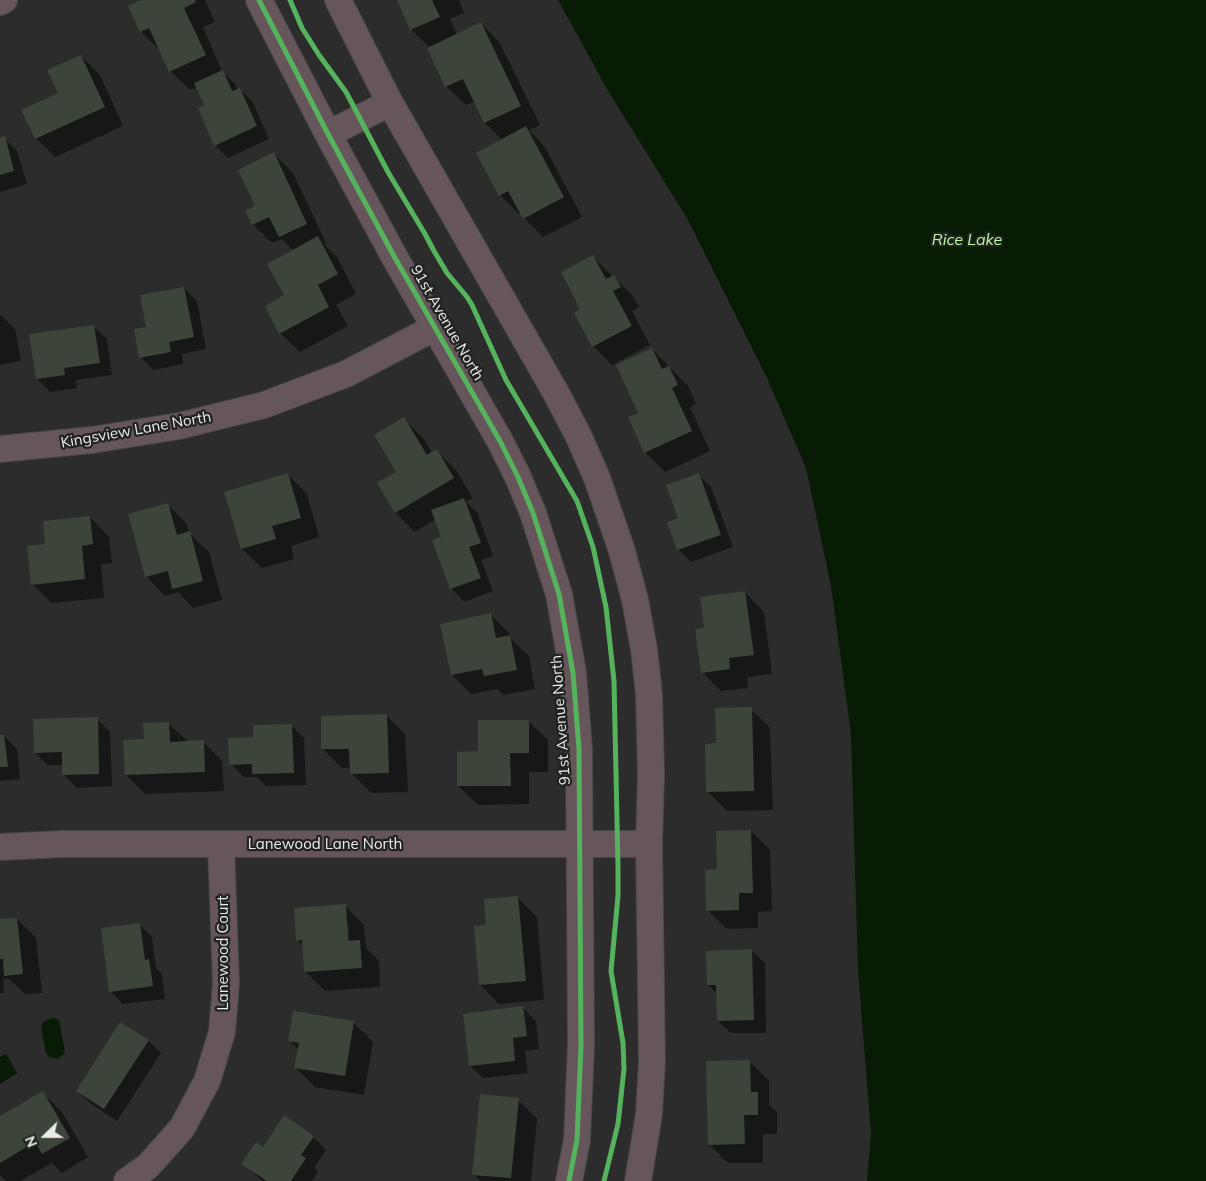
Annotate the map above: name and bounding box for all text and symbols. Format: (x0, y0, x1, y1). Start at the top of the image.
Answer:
water label: Rice Lake (932, 230, 1002, 250)
street label: 91st Avenue North (407, 262, 487, 384)
street label: Kingsview Lane North (59, 408, 213, 452)
street label: 91st Avenue North (547, 654, 575, 786)
street label: Lanewood Lane North (248, 835, 402, 853)
street label: Lanewood Court (214, 895, 232, 1011)
north arrow (20, 1111, 70, 1161)
text: N (21, 1133, 41, 1150)

